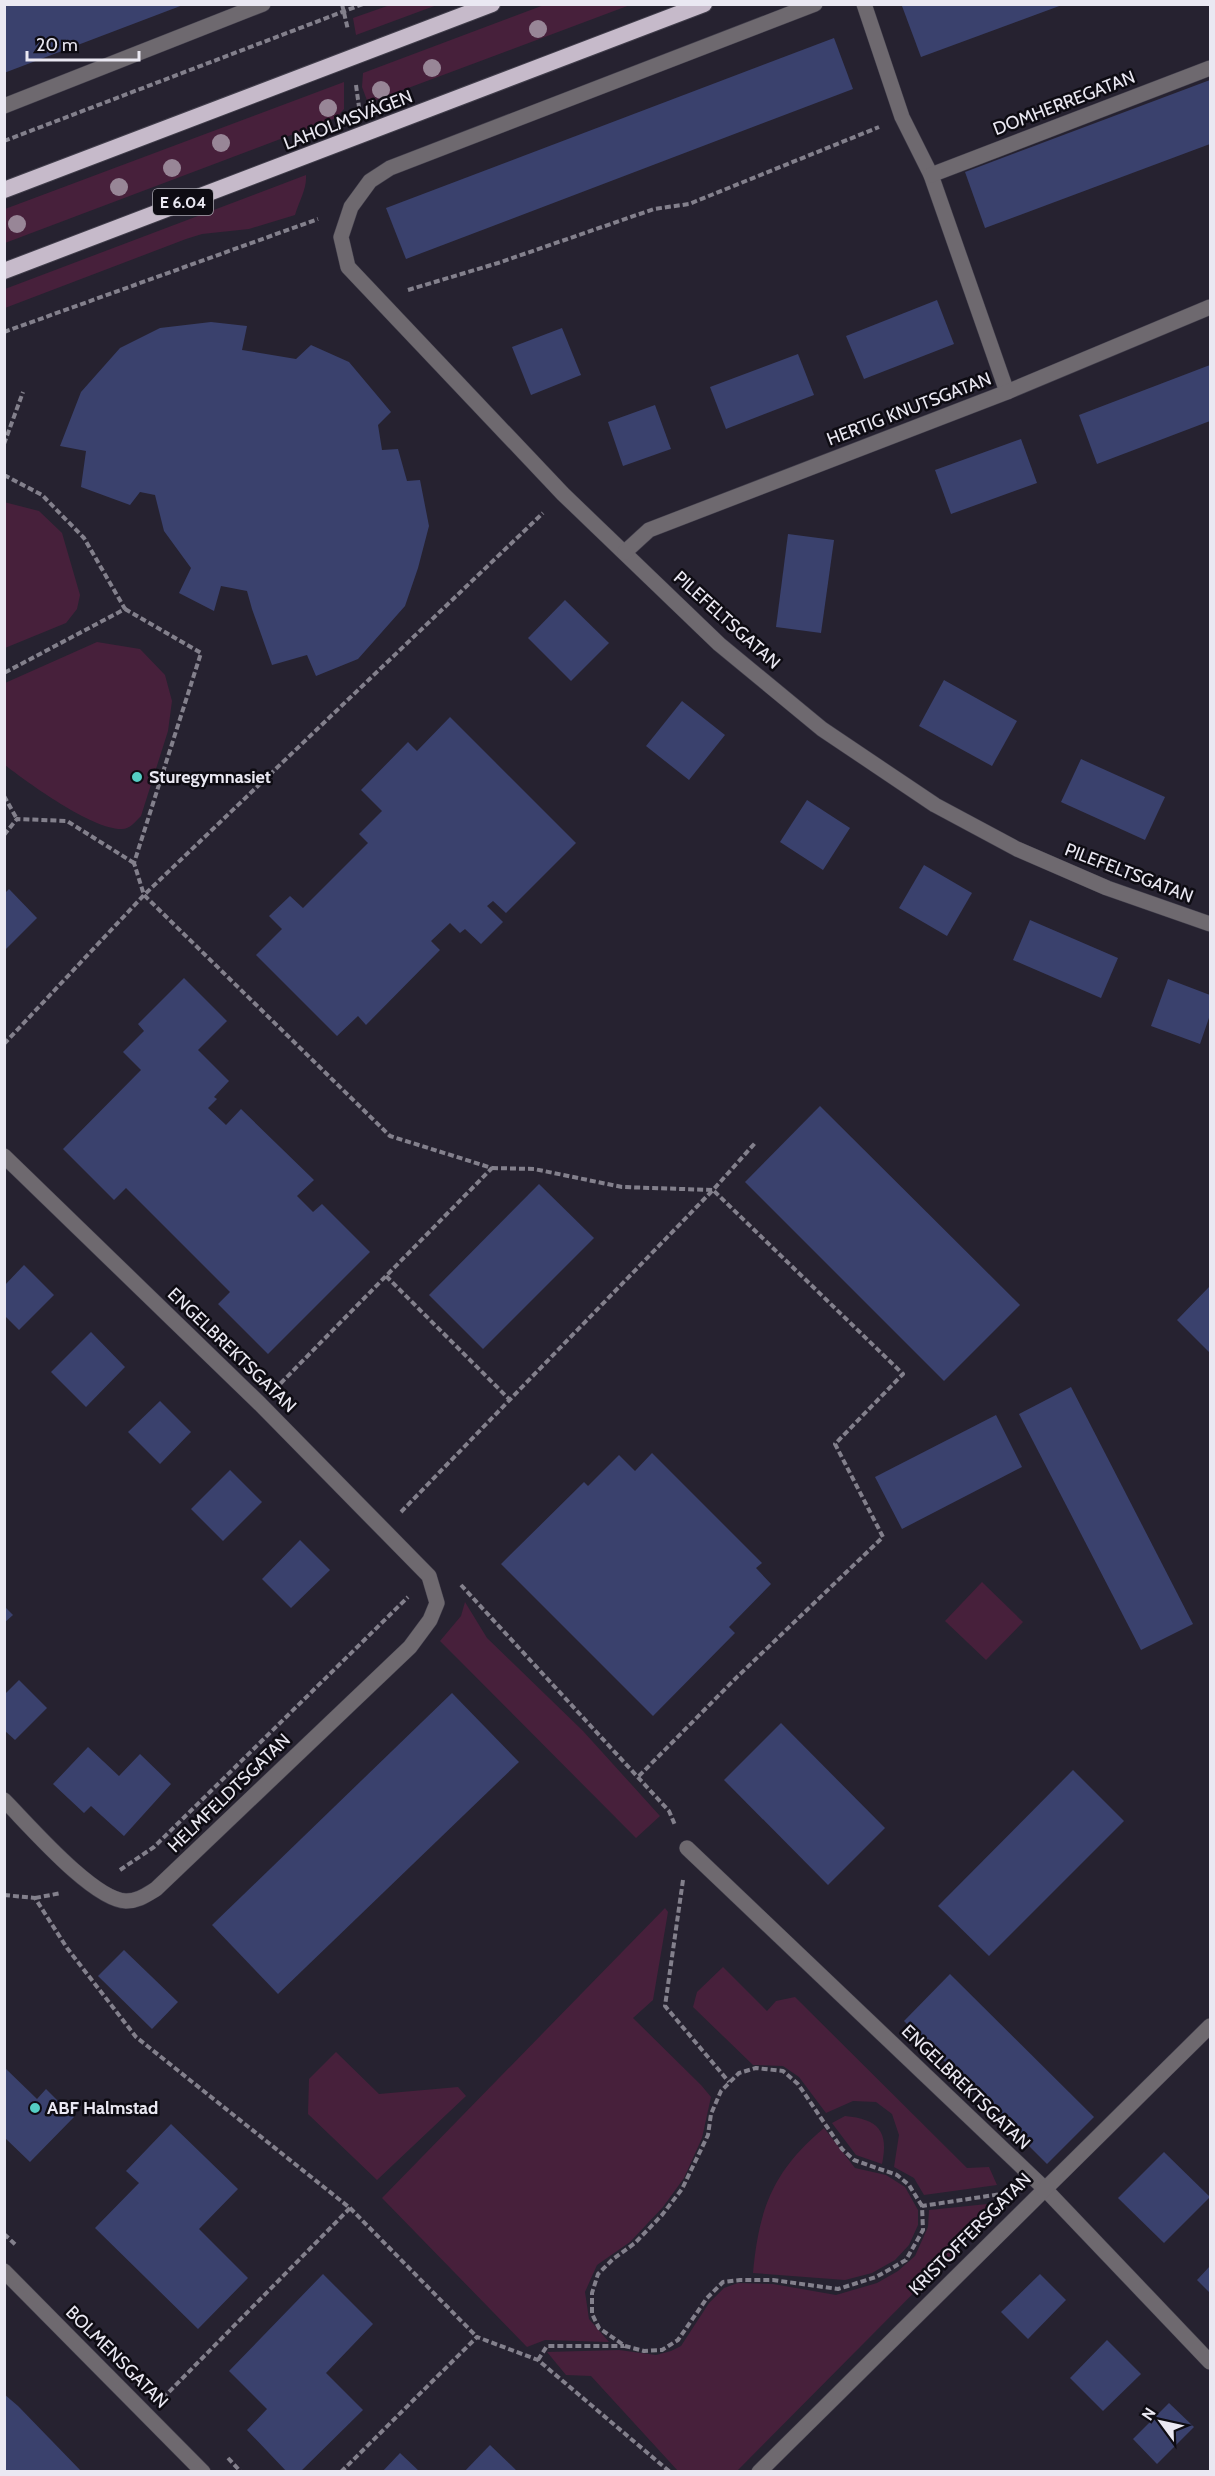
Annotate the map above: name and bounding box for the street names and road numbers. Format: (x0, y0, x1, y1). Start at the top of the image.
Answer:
street label: DOMHERREGATAN (990, 66, 1138, 140)
street label: LAHOLMSVÄGEN (280, 85, 416, 155)
road number: E 6.04 (153, 189, 213, 215)
street label: HERTIG KNUTSGATAN (824, 368, 994, 450)
street label: PILEFELTSGATAN (669, 566, 785, 674)
street label: PILEFELTSGATAN (1062, 838, 1196, 908)
street label: ENGELBREKTSGATAN (163, 1283, 301, 1417)
street label: HELMFELDTSGATAN (163, 1729, 295, 1857)
street label: ENGELBREKTSGATAN (897, 2020, 1035, 2154)
street label: KRISTOFFERSGATAN (904, 2168, 1036, 2300)
street label: BOLMENSGATAN (61, 2301, 173, 2413)

